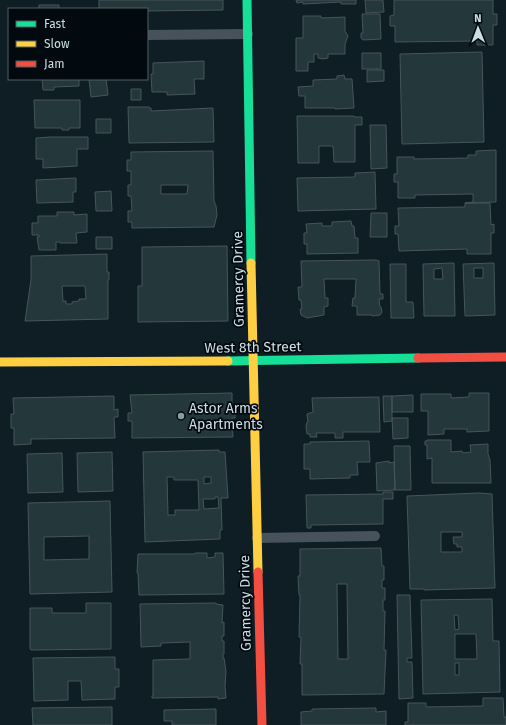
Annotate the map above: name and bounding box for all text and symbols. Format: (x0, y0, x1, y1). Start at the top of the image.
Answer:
legend (8, 8, 148, 80)
north arrow (458, 8, 498, 48)
text: N (474, 12, 482, 25)
text: Fast (44, 17, 66, 31)
text: Slow (44, 37, 70, 51)
text: Jam (44, 57, 64, 71)
street label: Gramercy Drive (229, 231, 248, 327)
street label: West 8th Street (204, 338, 303, 357)
place label: Astor Arms Apartments (189, 400, 263, 433)
marker: Astor Arms Apartments (176, 411, 186, 421)
street label: Gramercy Drive (236, 555, 255, 651)

